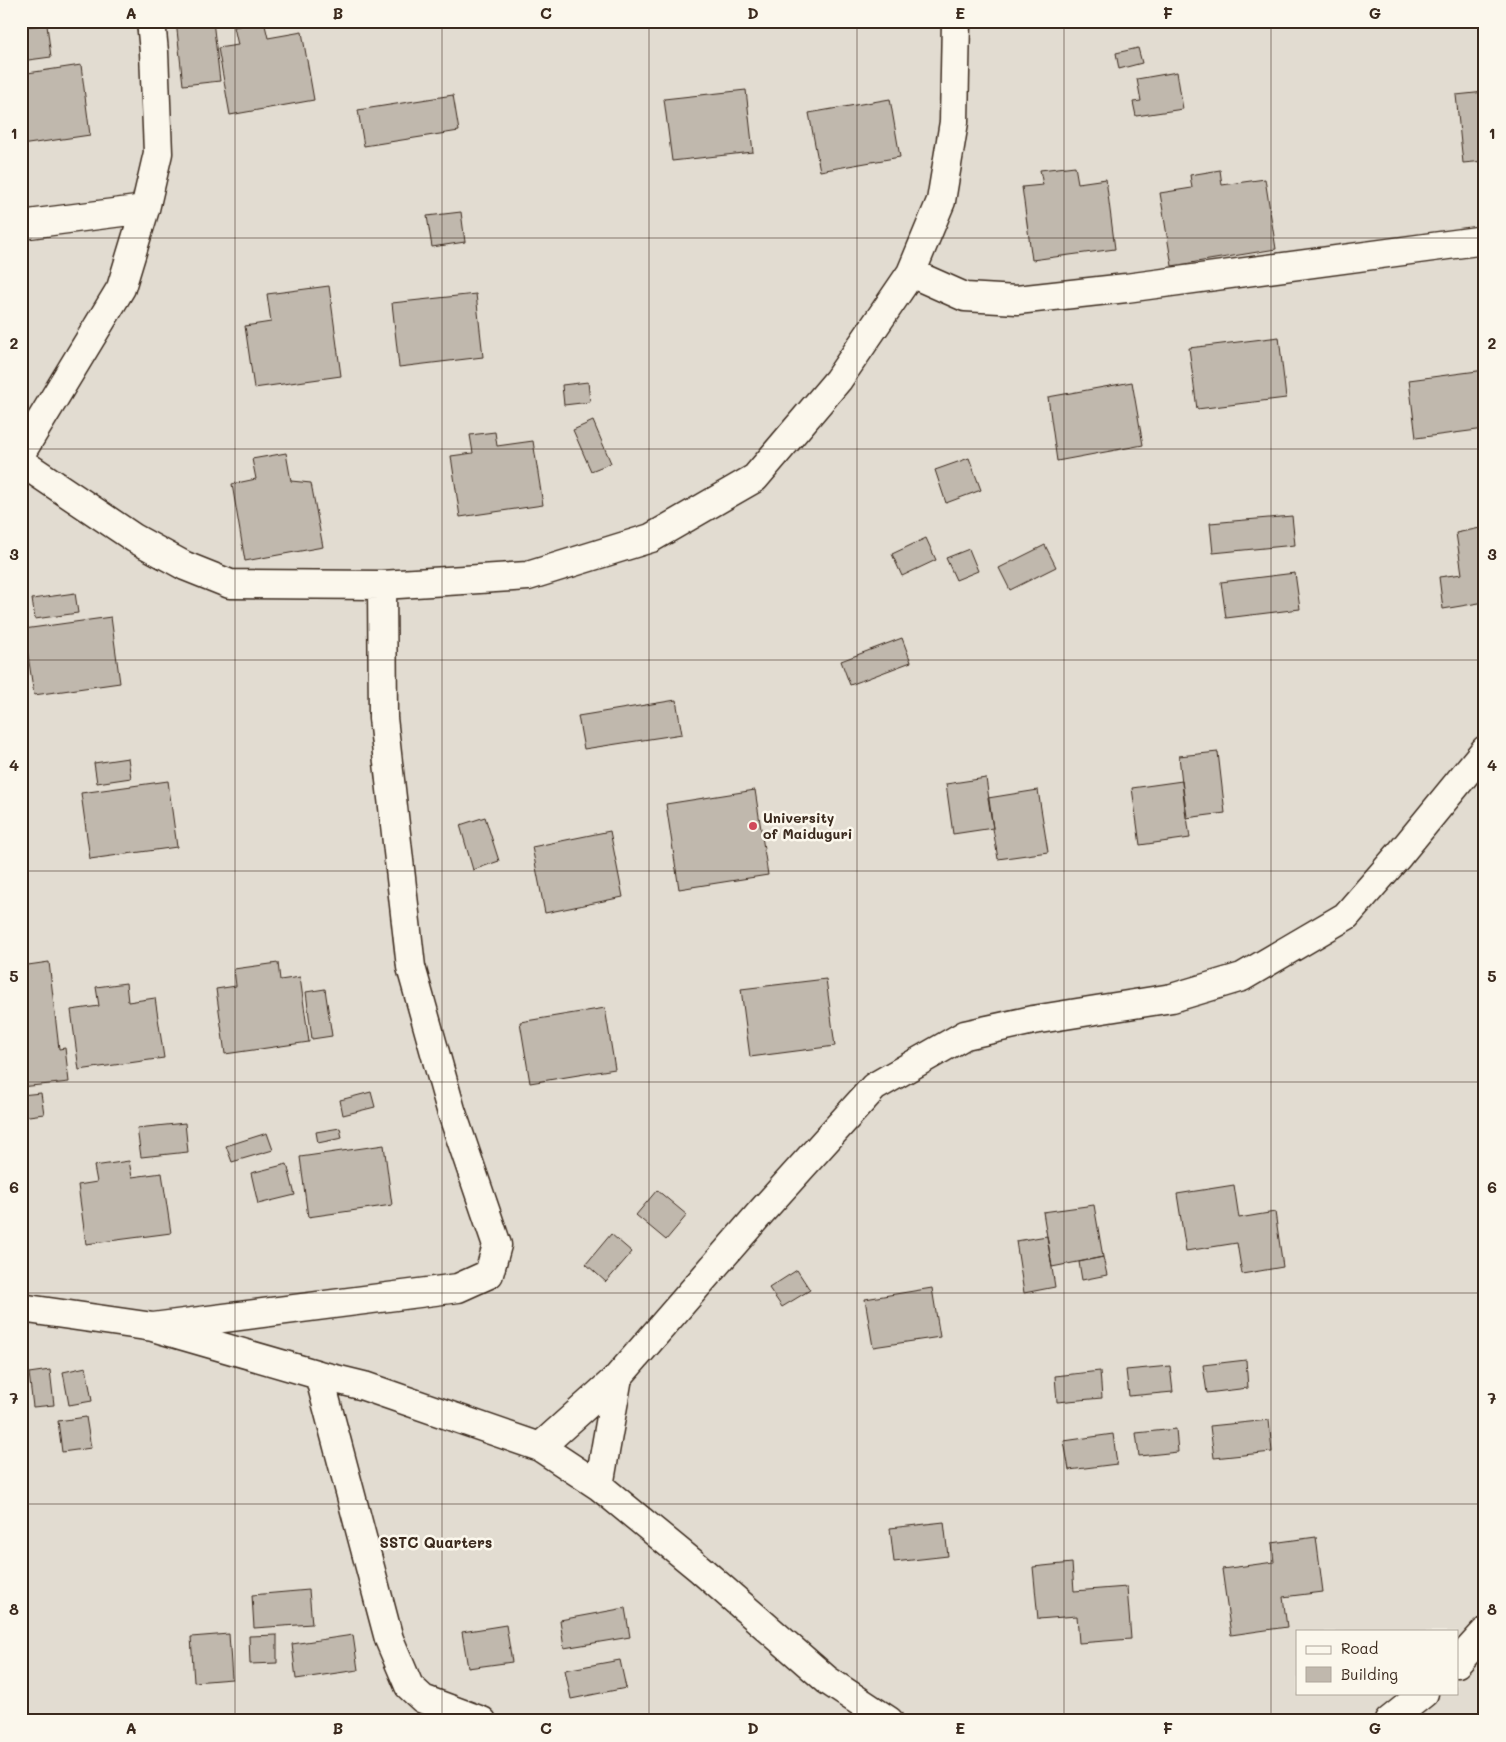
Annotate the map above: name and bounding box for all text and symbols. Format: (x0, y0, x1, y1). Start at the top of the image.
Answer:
text: A (125, 2, 137, 23)
text: B (333, 2, 343, 23)
text: C (540, 2, 552, 23)
text: D (747, 2, 759, 23)
text: E (955, 2, 965, 23)
text: F (1163, 2, 1173, 23)
text: G (1369, 2, 1381, 23)
text: 1 (10, 122, 18, 143)
text: 1 (1488, 122, 1496, 143)
text: 2 (10, 332, 19, 353)
text: 2 (1488, 332, 1497, 353)
text: 3 (9, 543, 19, 564)
text: 3 (1487, 543, 1497, 564)
text: 4 (9, 754, 19, 775)
text: 4 (1487, 754, 1497, 775)
place label: University of Maiduguri (763, 808, 852, 843)
marker: University of Maiduguri (747, 820, 759, 832)
text: 5 (9, 965, 19, 986)
text: 5 (1487, 965, 1497, 986)
text: 6 (9, 1176, 19, 1197)
text: 6 (1487, 1176, 1497, 1197)
text: 7 (10, 1387, 19, 1408)
text: 7 (1488, 1387, 1497, 1408)
district label: SSTC Quarters (380, 1532, 492, 1552)
text: 8 (9, 1598, 19, 1619)
text: 8 (1487, 1598, 1497, 1619)
legend (1296, 1630, 1458, 1694)
text: Road (1341, 1638, 1378, 1658)
text: Building (1341, 1664, 1398, 1684)
text: A (125, 1717, 137, 1738)
text: B (333, 1717, 343, 1738)
text: C (540, 1717, 552, 1738)
text: D (747, 1717, 759, 1738)
text: E (955, 1717, 965, 1738)
text: F (1163, 1717, 1173, 1738)
text: G (1369, 1717, 1381, 1738)

